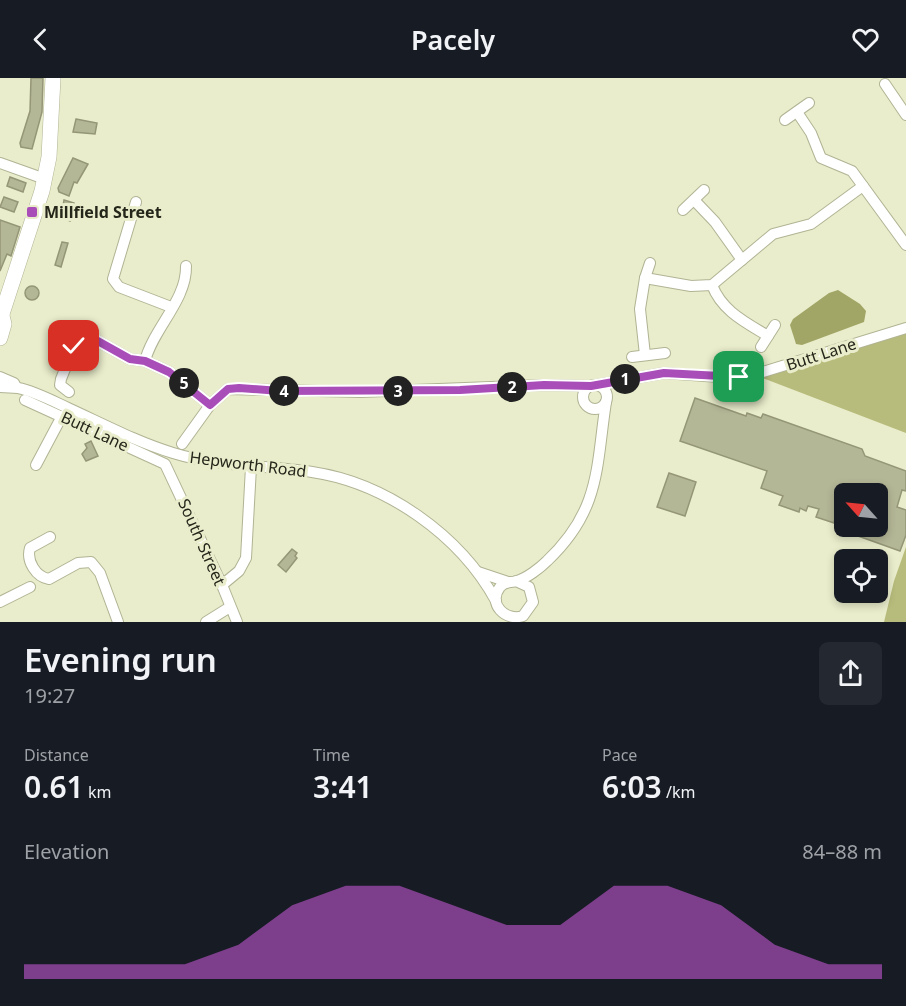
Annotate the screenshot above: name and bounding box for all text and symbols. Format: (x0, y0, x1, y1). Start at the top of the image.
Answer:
text: Pacely (411, 21, 495, 58)
icon: back (24, 23, 57, 56)
icon: heart (849, 23, 882, 56)
place label: Millfield Street (44, 201, 162, 223)
marker: Millfield Street (25, 205, 39, 219)
pin (48, 320, 99, 371)
icon: check (57, 329, 90, 362)
street label: Butt Lane (783, 332, 859, 376)
pin (713, 351, 764, 402)
icon: arrive (722, 360, 755, 393)
pin: 1 (610, 364, 640, 394)
pin: 5 (169, 368, 199, 398)
text: 1 (620, 368, 630, 390)
text: 5 (179, 372, 189, 394)
pin: 2 (497, 372, 527, 402)
pin: 4 (269, 376, 299, 406)
pin: 3 (383, 376, 413, 406)
text: 2 (507, 376, 517, 398)
text: 4 (279, 380, 289, 402)
text: 3 (393, 380, 403, 402)
street label: Butt Lane (58, 406, 132, 456)
street label: Hepworth Road (188, 446, 308, 482)
north arrow (834, 483, 888, 537)
map controls (834, 483, 888, 603)
street label: South Street (173, 495, 231, 589)
button: locate (834, 549, 888, 603)
text: Evening run (24, 637, 217, 682)
button: share (819, 642, 882, 705)
text: 19:27 (24, 682, 75, 709)
text: Distance (24, 744, 89, 766)
text: Time (313, 744, 350, 766)
text: Pace (602, 744, 637, 766)
text: 0.61 (24, 766, 84, 807)
text: 3:41 (313, 766, 373, 807)
text: 6:03 (602, 766, 662, 807)
text: km (84, 781, 111, 803)
text: /km (662, 781, 695, 803)
text: Elevation (24, 838, 109, 865)
text: 84–88 m (802, 838, 882, 865)

